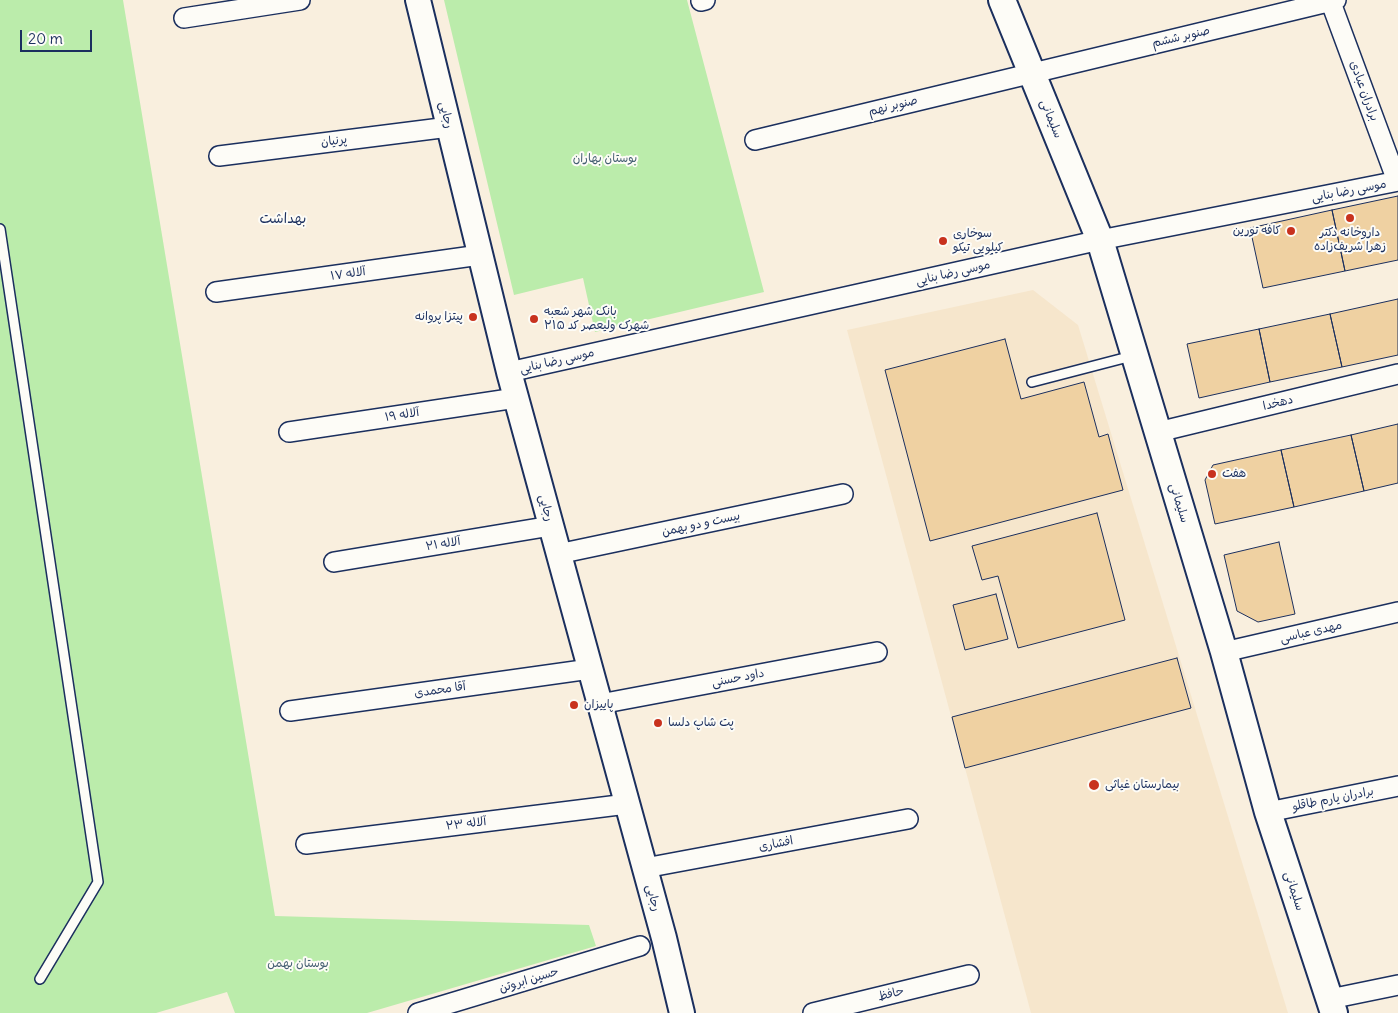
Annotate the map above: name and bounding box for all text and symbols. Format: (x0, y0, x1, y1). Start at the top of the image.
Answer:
scale bar (22, 20, 95, 52)
street label: صنوبر ششم (1151, 23, 1211, 51)
text: 20 m (28, 29, 63, 48)
street label: برادران عبادی (1346, 59, 1382, 123)
street label: صنوبر نهم (867, 93, 919, 119)
street label: سلیمانی (1037, 98, 1065, 140)
street label: رجایی (436, 100, 456, 130)
street label: پرنیان (320, 132, 348, 150)
park label: بوستان بهاران (573, 152, 637, 166)
street label: موسی رضا بنایی (1310, 177, 1388, 205)
district label: بهداشت (260, 211, 306, 227)
marker: داروخانه دکتر زهرا شریف‌زاده (1344, 212, 1356, 224)
place label: کافه تورین (1233, 224, 1281, 238)
marker: کافه تورین (1285, 225, 1297, 237)
place label: داروخانه دکتر زهرا شریف‌زاده (1314, 226, 1386, 254)
place label: سوخاری کیلویی تیکو (953, 227, 1003, 255)
marker: سوخاری کیلویی تیکو (937, 235, 949, 247)
street label: موسی رضا بنایی (914, 257, 992, 289)
street label: آلاله ۱۷ (329, 264, 367, 284)
place label: بانک شهر شعبه شهرک ولیعصر کد ۲۱۵ (544, 305, 649, 333)
place label: پیتزا پروانه (415, 310, 463, 324)
marker: پیتزا پروانه (467, 311, 479, 323)
marker: بانک شهر شعبه شهرک ولیعصر کد ۲۱۵ (528, 313, 540, 325)
street label: موسی رضا بنایی (518, 345, 596, 377)
street label: دهخدا (1261, 392, 1295, 414)
street label: آلاله ۱۹ (384, 405, 420, 425)
place label: هفت (1222, 467, 1246, 481)
marker: هفت (1206, 468, 1218, 480)
street label: سلیمانی (1166, 482, 1192, 524)
street label: رجایی (536, 493, 556, 523)
street label: بیست و دو بهمن (661, 509, 741, 539)
street label: آلاله ۲۱ (425, 534, 461, 554)
street label: مهدی عباسی (1279, 618, 1343, 646)
street label: داود حسنی (710, 666, 766, 690)
street label: آقا محمدی (413, 679, 467, 701)
place label: پاییزان (584, 698, 613, 712)
marker: پاییزان (568, 699, 580, 711)
place label: پت شاپ دلسا (668, 716, 734, 730)
marker: پت شاپ دلسا (652, 717, 664, 729)
marker: بیمارستان غیاثی (1087, 778, 1101, 792)
place label: بیمارستان غیاثی (1105, 778, 1180, 792)
street label: برادران یارم طاقلو (1291, 784, 1375, 814)
street label: آلاله ۲۳ (445, 814, 487, 834)
street label: افشاری (758, 834, 794, 854)
street label: سلیمانی (1281, 870, 1307, 912)
street label: رجایی (643, 883, 663, 913)
park label: بوستان بهمن (267, 957, 329, 971)
street label: حسین ابروتن (497, 964, 561, 996)
street label: حافظ (876, 984, 906, 1004)

